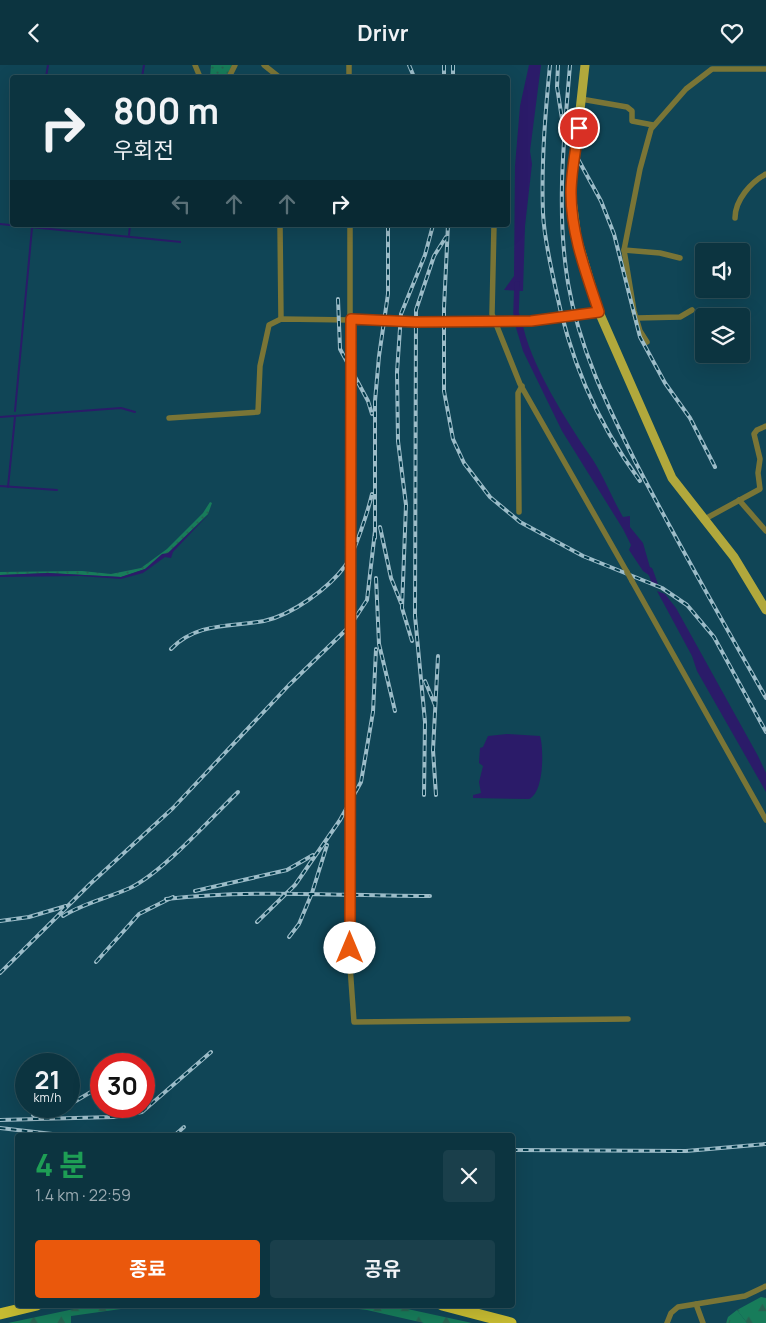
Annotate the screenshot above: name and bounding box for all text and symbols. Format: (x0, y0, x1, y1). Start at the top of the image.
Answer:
text: Drivr (357, 18, 409, 48)
icon: back (20, 19, 48, 47)
icon: heart (718, 19, 746, 47)
text: 800 m (113, 87, 219, 135)
icon: right (30, 95, 95, 160)
pin (558, 107, 600, 149)
icon: arrive (565, 114, 593, 142)
text: 우회전 (113, 135, 174, 165)
icon: left (167, 190, 195, 218)
icon: ahead (220, 190, 248, 218)
icon: ahead (273, 190, 301, 218)
icon: right (326, 190, 354, 218)
map controls (695, 243, 750, 363)
button: sound (695, 243, 750, 298)
button: layers (695, 308, 750, 363)
position arrow (323, 921, 375, 973)
speed limit sign: 30 (90, 1053, 155, 1118)
text: 21 (35, 1062, 60, 1097)
text: km/h (34, 1089, 61, 1106)
text: 4 분 (35, 1144, 87, 1185)
button: close (443, 1150, 495, 1202)
text: 1.4 km · 22:59 (35, 1184, 131, 1206)
button: 종료 (35, 1240, 260, 1298)
button: 공유 (270, 1240, 495, 1298)

